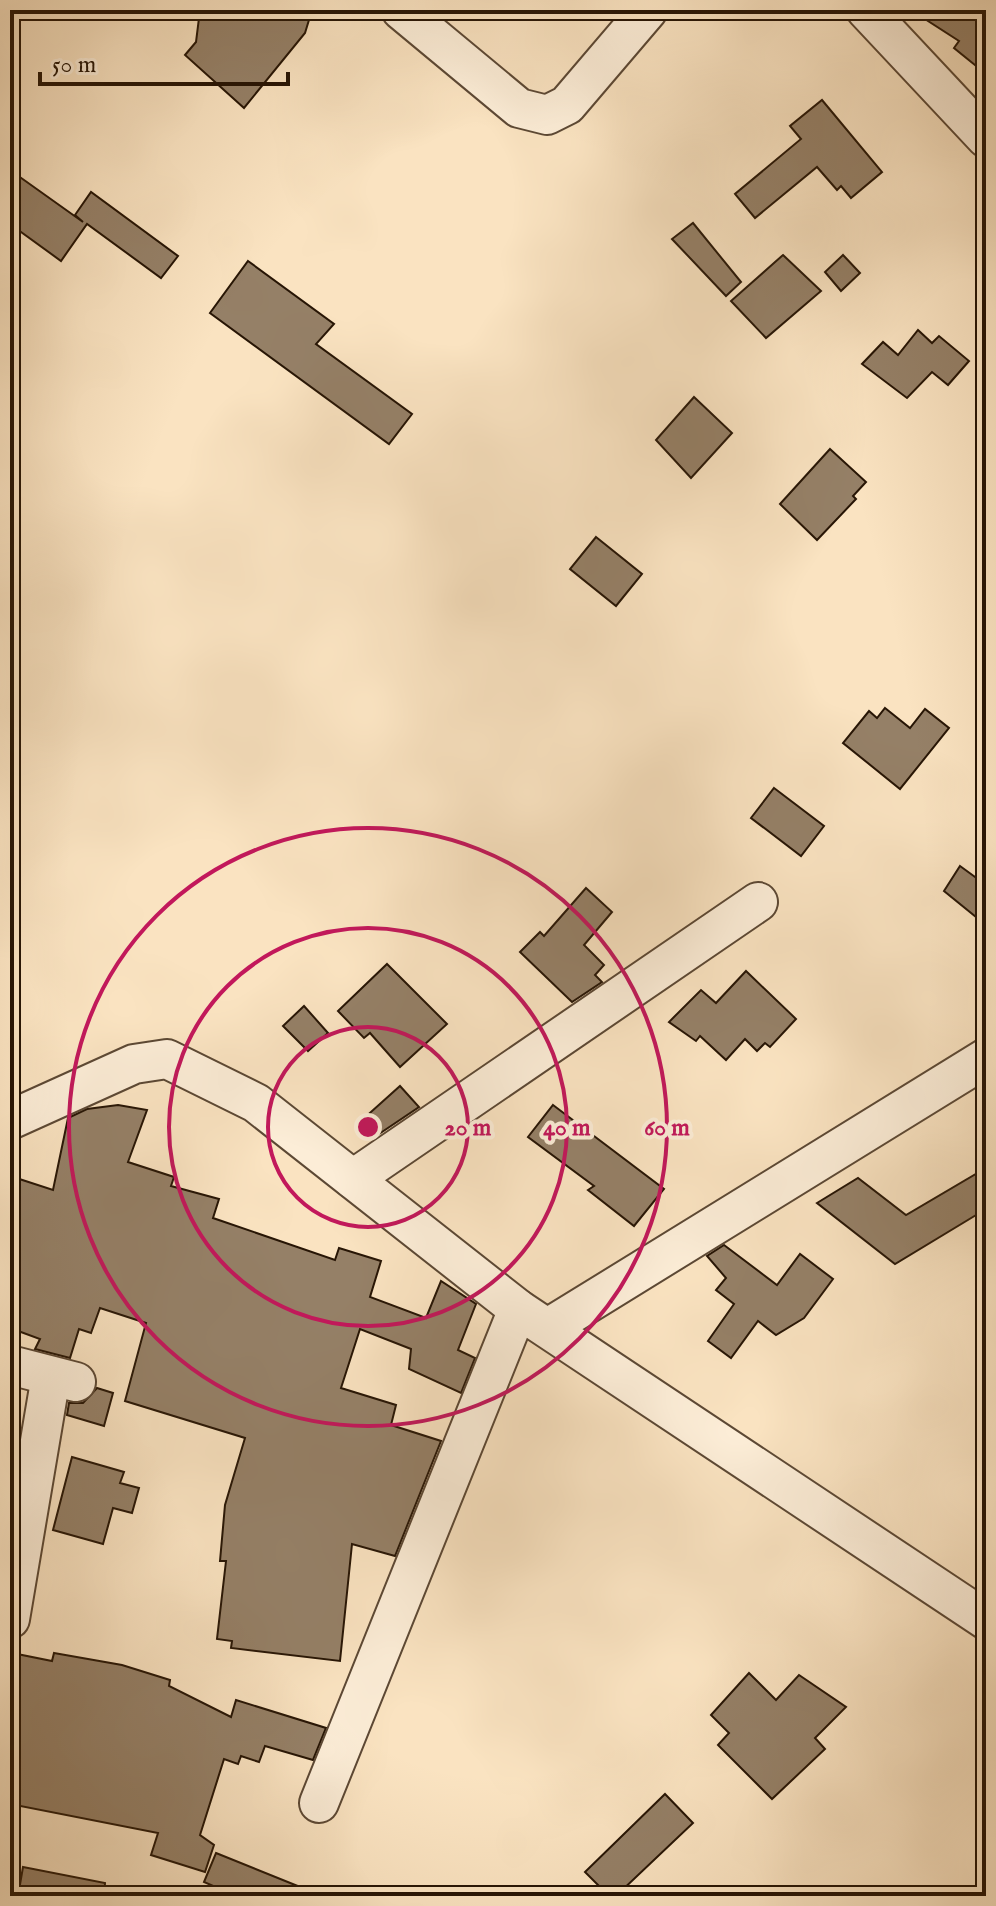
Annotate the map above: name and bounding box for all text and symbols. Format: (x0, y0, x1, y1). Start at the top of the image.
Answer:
scale bar (40, 36, 288, 86)
text: 50 m (52, 50, 96, 81)
centre of rings (354, 1113, 382, 1141)
text: 20 m (445, 1113, 492, 1144)
text: 40 m (543, 1113, 591, 1144)
text: 60 m (644, 1113, 690, 1144)

